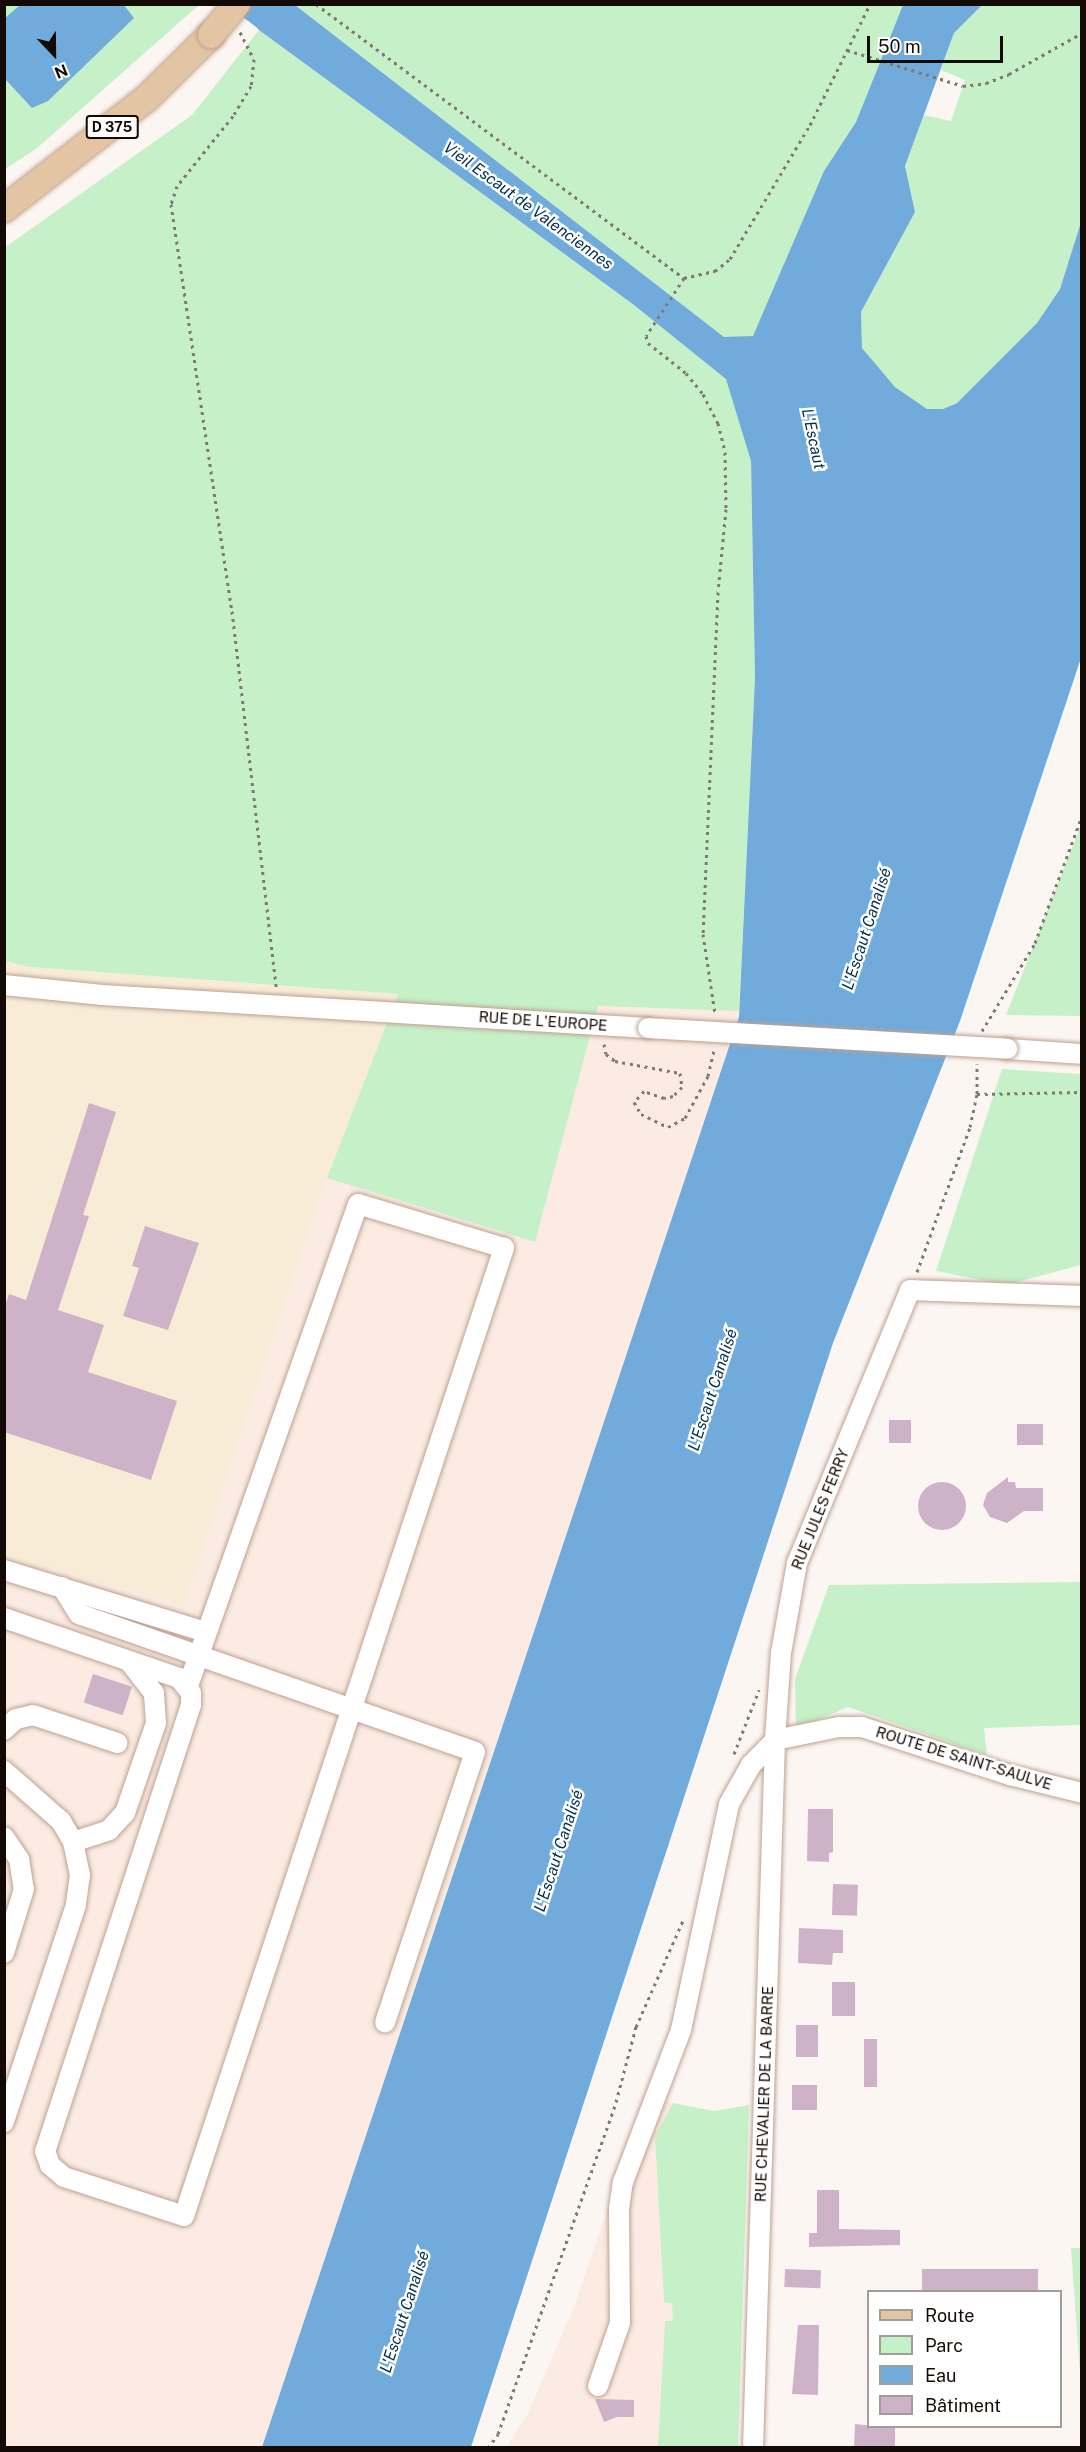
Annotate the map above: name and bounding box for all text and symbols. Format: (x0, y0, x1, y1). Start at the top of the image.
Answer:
north arrow (24, 24, 84, 84)
scale bar (870, 24, 1006, 62)
text: 50 m (878, 36, 921, 57)
text: N (52, 60, 70, 82)
road number: D 375 (85, 116, 139, 138)
water label: Vieil Escaut de Valenciennes (439, 138, 617, 274)
water label: L'Escaut (797, 407, 829, 471)
water label: L'Escaut Canalisé (838, 865, 896, 993)
street label: RUE DE L'EUROPE (478, 1008, 608, 1034)
water label: L'Escaut Canalisé (684, 1326, 742, 1454)
street label: RUE JULES FERRY (788, 1446, 852, 1572)
street label: ROUTE DE SAINT-SAULVE (874, 1723, 1054, 1793)
water label: L'Escaut Canalisé (530, 1787, 588, 1915)
street label: RUE CHEVALIER DE LA BARRE (751, 1986, 777, 2202)
water label: L'Escaut Canalisé (376, 2248, 434, 2376)
legend (867, 2290, 1062, 2428)
text: Route (925, 2305, 974, 2326)
text: Parc (925, 2335, 963, 2356)
text: Eau (925, 2365, 956, 2386)
text: Bâtiment (925, 2395, 1001, 2416)

